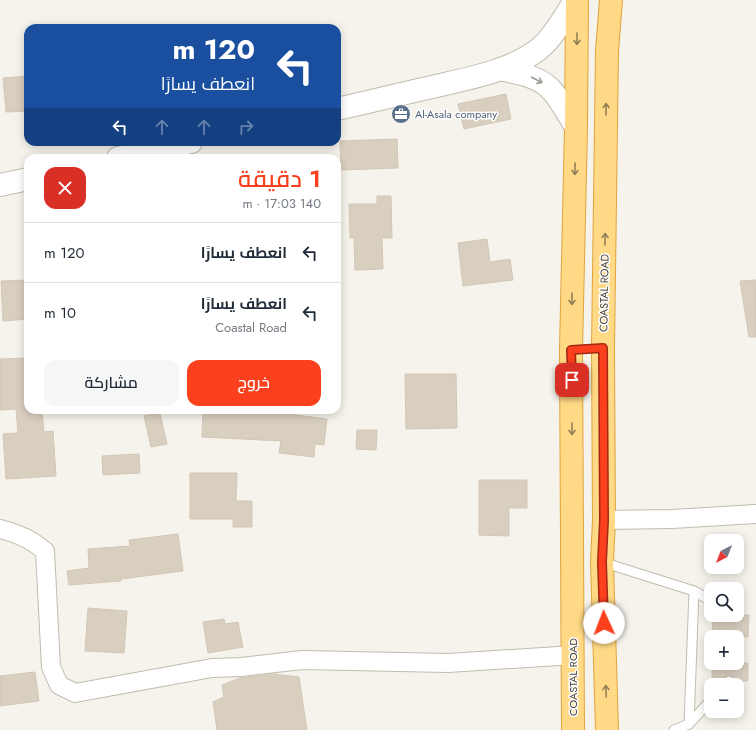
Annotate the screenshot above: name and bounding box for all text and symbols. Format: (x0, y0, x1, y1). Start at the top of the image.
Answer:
text: 120 m (172, 29, 255, 70)
one-way arrow (573, 32, 581, 45)
icon: left (269, 40, 321, 92)
text: انعطف يسارًا (161, 71, 255, 97)
one-way arrow (531, 77, 543, 85)
office icon: Al-Asala company (390, 103, 412, 125)
one-way arrow (602, 103, 610, 116)
place label: Al-Asala company (415, 106, 497, 122)
icon: left (109, 116, 131, 138)
icon: ahead (151, 116, 173, 138)
icon: ahead (193, 116, 215, 138)
icon: right (235, 116, 257, 138)
text: 1 دقيقة (238, 161, 321, 196)
one-way arrow (572, 162, 579, 175)
button: close (44, 167, 86, 209)
text: 140 m · 17:03 (243, 194, 321, 213)
one-way arrow (601, 233, 609, 246)
text: 120 m (44, 242, 85, 264)
text: انعطف يسارًا (201, 242, 287, 264)
icon: left (299, 242, 321, 264)
street label: COASTAL ROAD (595, 253, 613, 332)
one-way arrow (569, 292, 576, 305)
text: انعطف يسارًا (201, 293, 287, 315)
text: 10 m (44, 302, 76, 324)
icon: left (299, 302, 321, 324)
text: Coastal Road (215, 318, 287, 337)
button: مشاركة (44, 360, 179, 406)
button: خروج (187, 360, 321, 406)
pin (555, 363, 589, 397)
icon: arrive (561, 369, 583, 391)
one-way arrow (568, 422, 576, 435)
north arrow (704, 534, 744, 574)
map controls (704, 534, 744, 718)
button: search (704, 582, 744, 622)
position arrow (583, 602, 625, 644)
button: + (704, 630, 744, 670)
street label: COASTAL ROAD (565, 637, 581, 716)
button: − (704, 678, 744, 718)
one-way arrow (602, 685, 610, 698)

